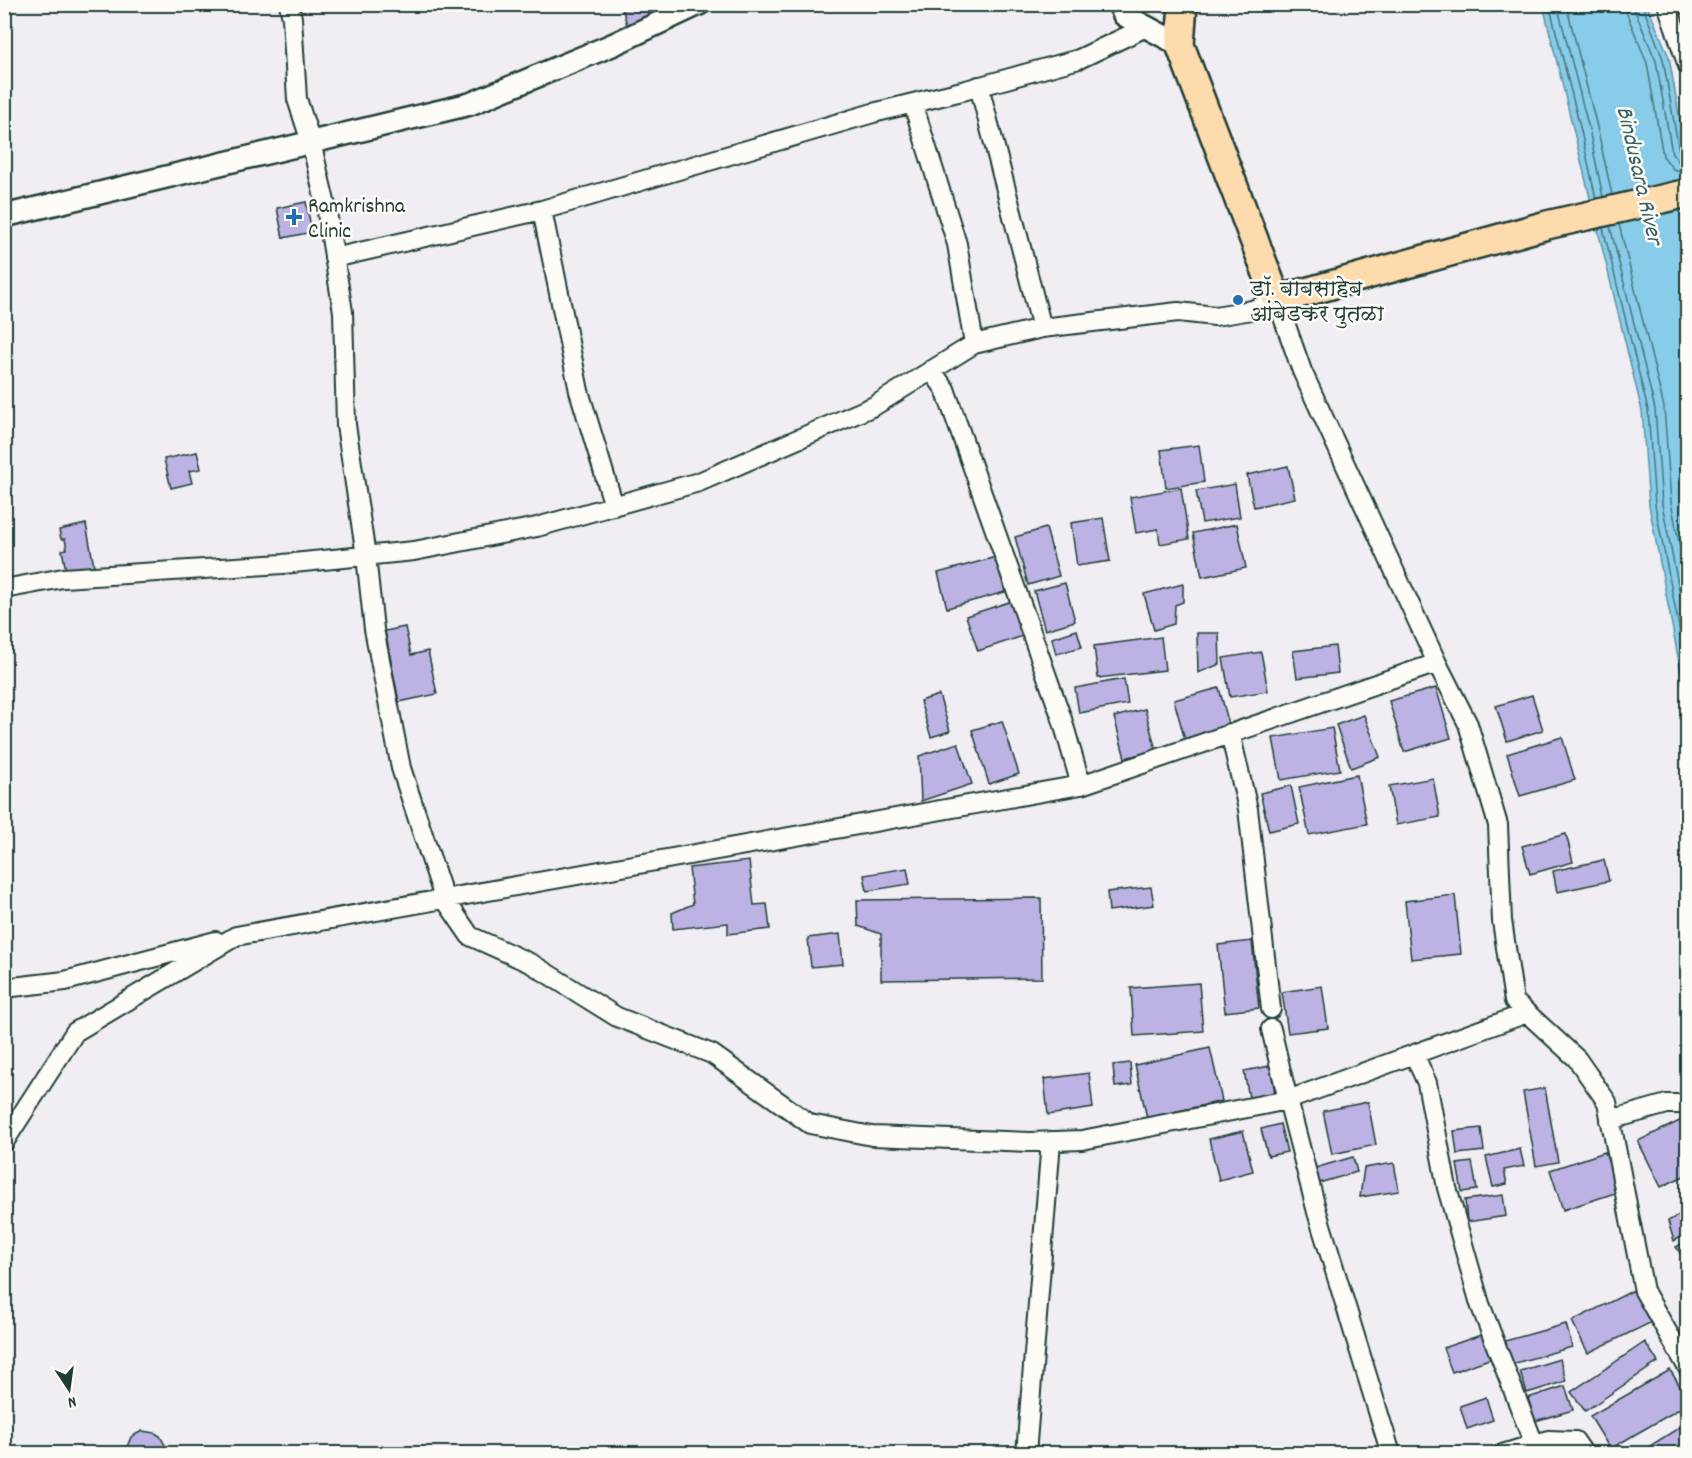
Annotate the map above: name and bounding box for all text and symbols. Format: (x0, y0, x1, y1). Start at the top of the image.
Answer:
water label: Bindusara River (1606, 103, 1671, 251)
place label: Ramkrishna Clinic (308, 192, 406, 248)
marker: Ramkrishna Clinic (285, 208, 303, 226)
place label: डॉ. बाबसाहेब आंबेडकर पुतळा (1249, 275, 1384, 331)
marker: डॉ. बाबसाहेब आंबेडकर पुतळा (1231, 293, 1245, 307)
north arrow (39, 1359, 99, 1419)
text: N (65, 1389, 78, 1413)

